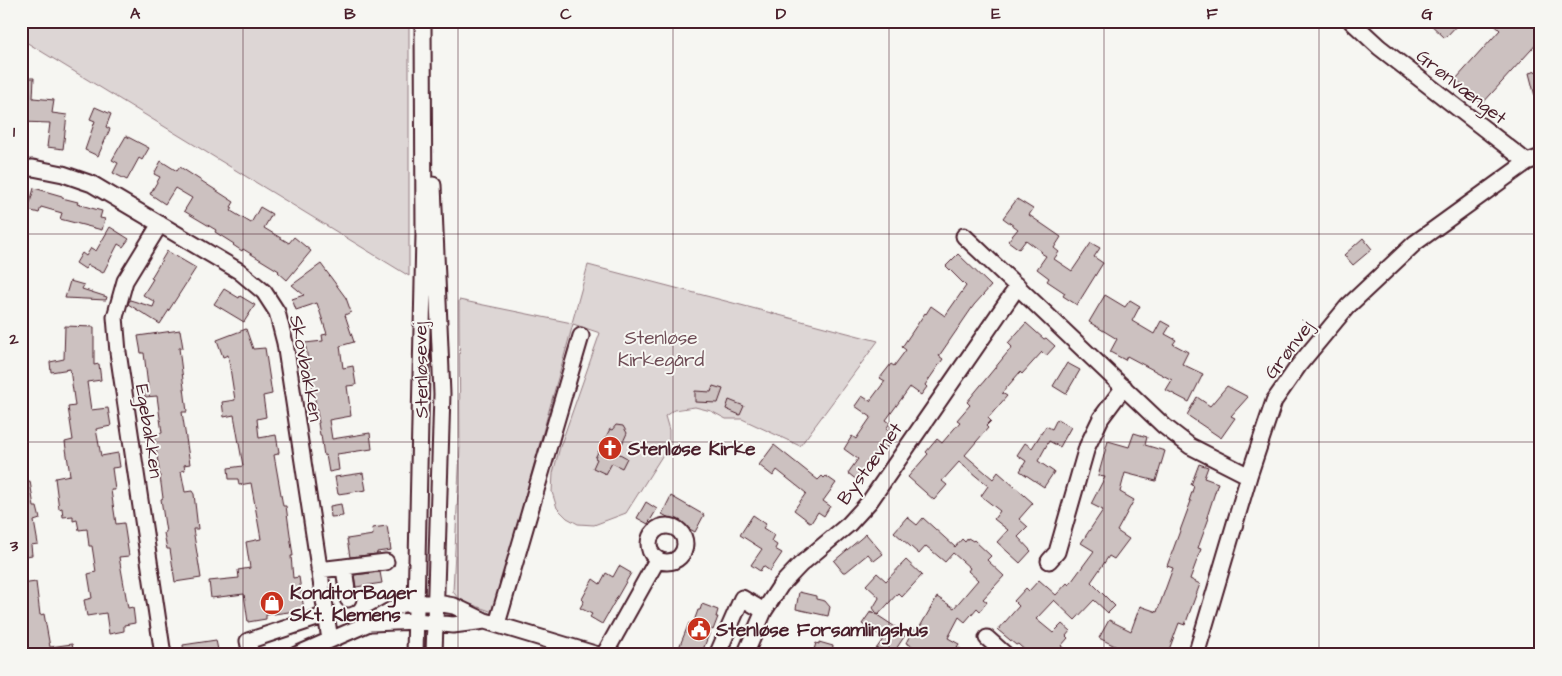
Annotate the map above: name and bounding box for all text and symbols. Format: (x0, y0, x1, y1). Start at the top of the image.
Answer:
text: A (130, 3, 141, 25)
text: B (344, 3, 356, 25)
text: C (560, 3, 572, 25)
text: D (776, 3, 787, 25)
text: E (991, 3, 1001, 25)
text: F (1206, 3, 1218, 25)
text: G (1421, 3, 1433, 25)
street label: Grønvænget (1409, 43, 1512, 132)
text: 1 (13, 121, 16, 143)
street label: Skovbakken (282, 313, 329, 424)
street label: Grønvej (1258, 314, 1321, 385)
street label: Stenløsevej (407, 321, 436, 419)
park label: Stenløse Kirkegård (618, 325, 705, 375)
text: 2 (8, 328, 19, 350)
street label: Egebakken (127, 382, 169, 480)
street label: Bystævnet (831, 417, 910, 511)
church icon: Stenløse Kirke (597, 435, 623, 461)
place label: Stenløse Kirke (627, 436, 756, 463)
text: 3 (9, 535, 19, 557)
place label: KonditorBager Skt. Klemens (289, 580, 417, 629)
shop icon: KonditorBager Skt. Klemens (259, 590, 285, 616)
public building icon: Stenløse Forsamlingshus (686, 616, 712, 642)
place label: Stenløse Forsamlingshus (715, 617, 929, 645)

